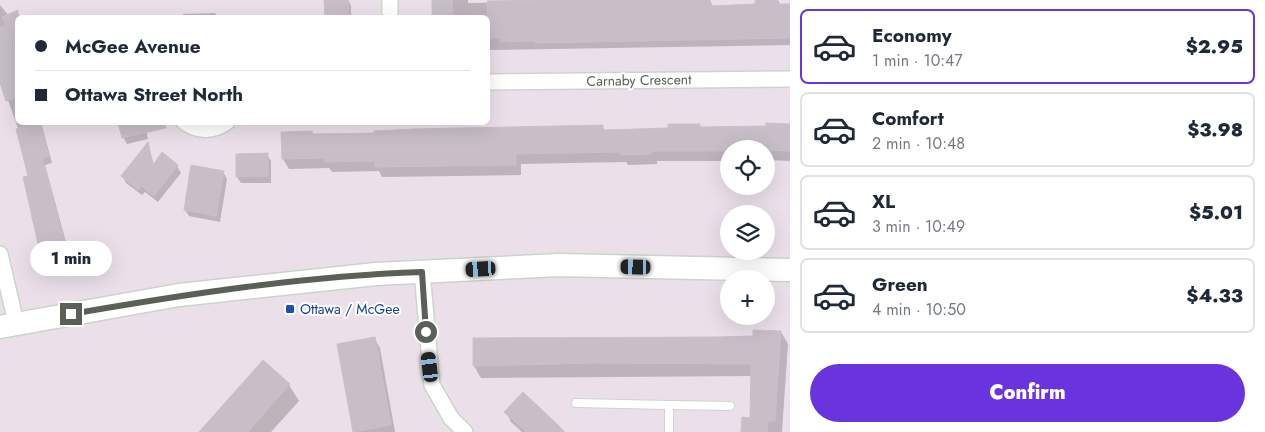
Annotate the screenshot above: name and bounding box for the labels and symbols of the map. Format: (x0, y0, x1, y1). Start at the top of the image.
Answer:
street label: Carnaby Crescent (586, 69, 692, 91)
callout: 1 min (30, 242, 112, 276)
car (620, 259, 651, 275)
car (465, 261, 496, 277)
place label: Ottawa / McGee (300, 299, 400, 319)
route end (60, 303, 82, 325)
marker: Ottawa / McGee (284, 303, 296, 315)
route start (415, 321, 437, 343)
car (420, 351, 439, 383)

